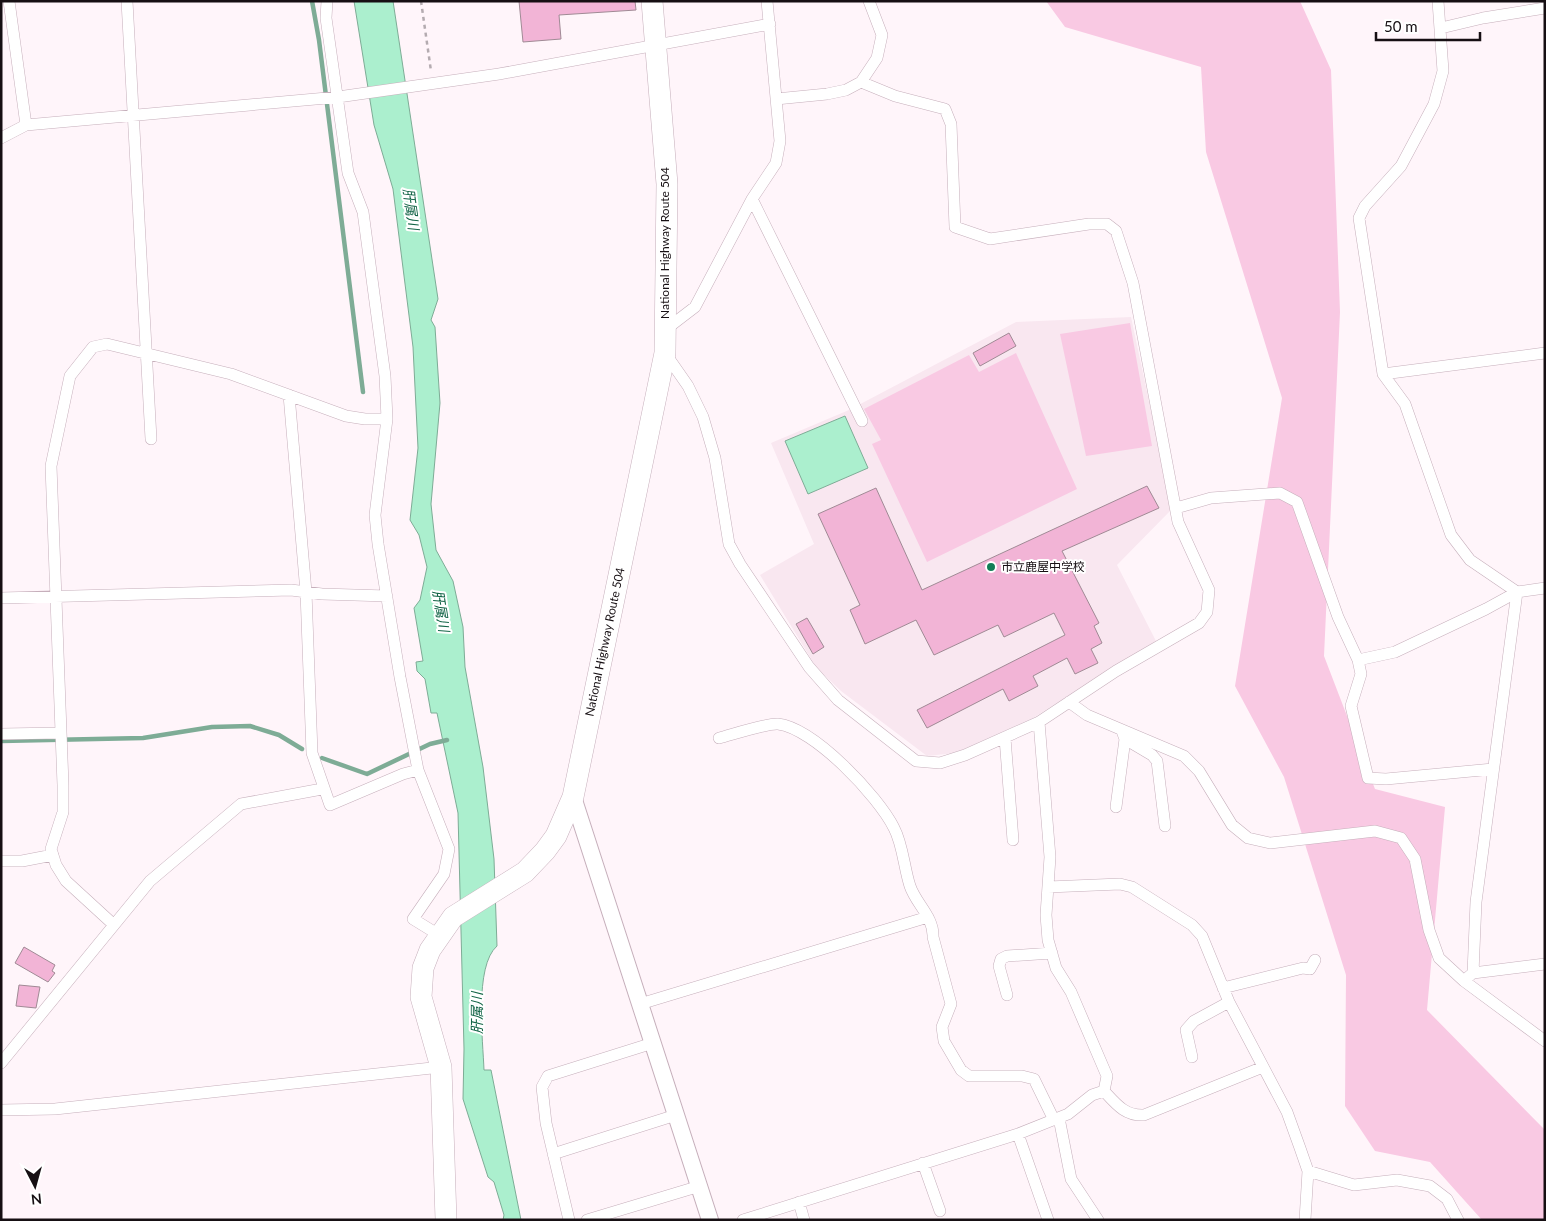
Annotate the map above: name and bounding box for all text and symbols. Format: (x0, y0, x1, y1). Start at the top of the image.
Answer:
scale bar (1376, 10, 1480, 42)
text: 50 m (1384, 17, 1418, 35)
street label: National Highway Route 504 (657, 167, 672, 319)
water label: 肝属川 (400, 187, 423, 233)
place label: 市立鹿屋中学校 (1001, 559, 1085, 574)
marker: 市立鹿屋中学校 (985, 561, 997, 573)
street label: National Highway Route 504 (581, 566, 628, 718)
water label: 肝属川 (430, 589, 453, 635)
water label: 肝属川 (468, 990, 485, 1034)
north arrow (10, 1161, 60, 1211)
text: N (30, 1190, 43, 1208)

